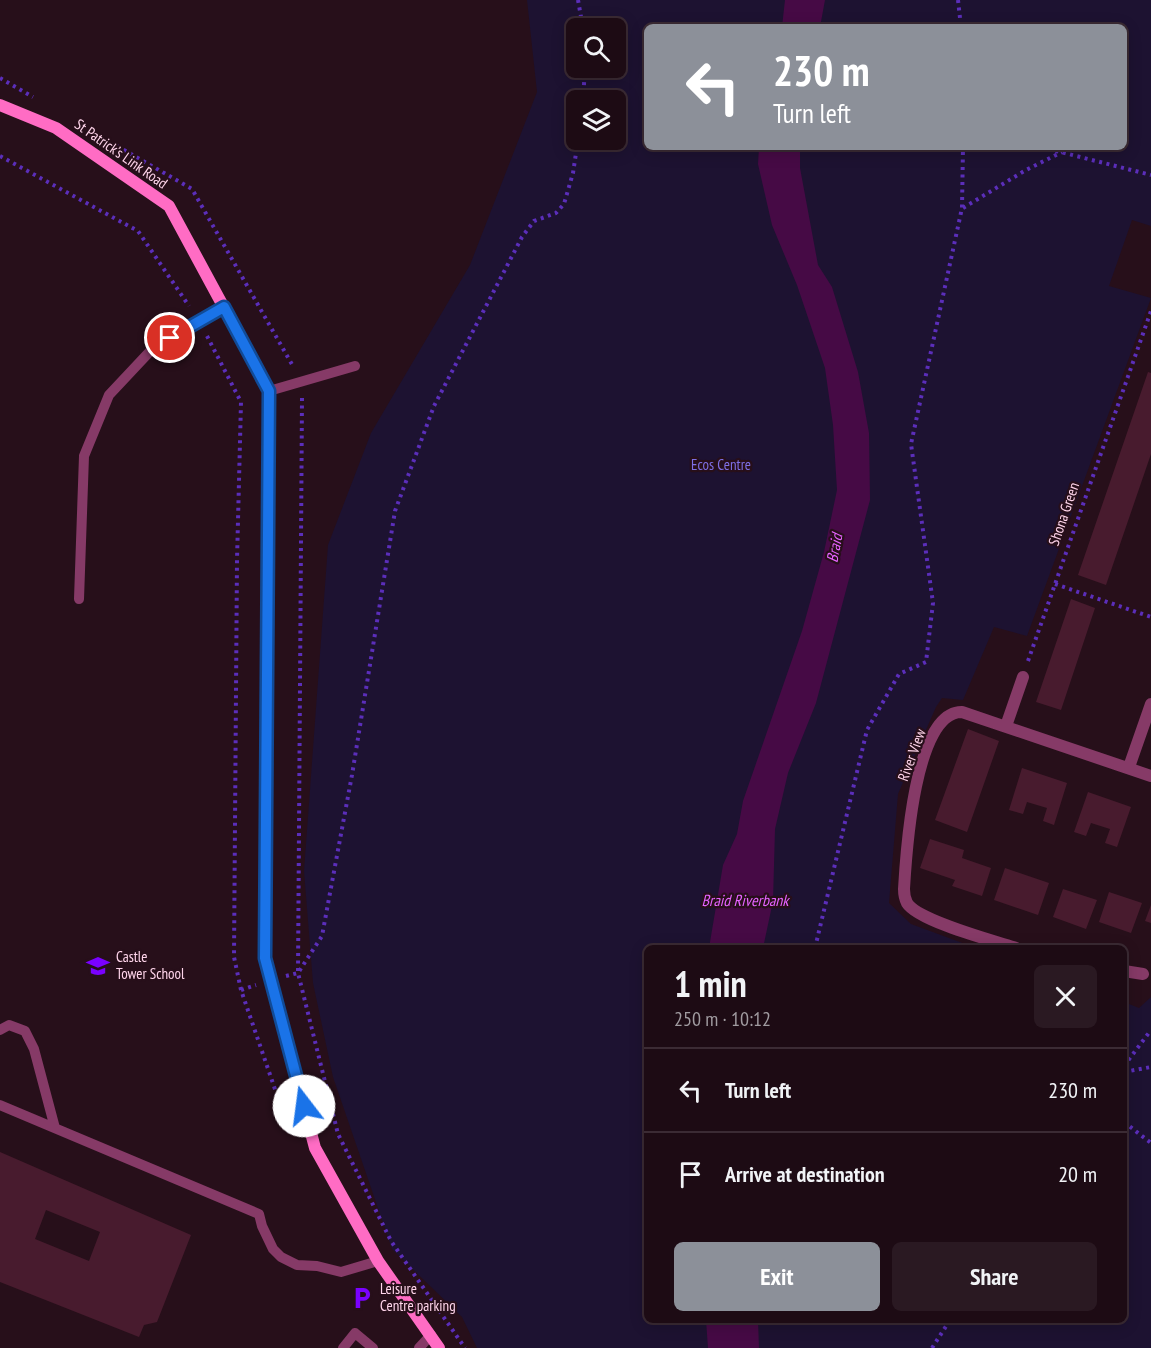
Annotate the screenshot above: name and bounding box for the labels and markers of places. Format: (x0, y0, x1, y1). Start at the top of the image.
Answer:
pin (144, 312, 195, 363)
place label: Castle Tower School (116, 947, 185, 983)
school or university icon: Castle Tower School (85, 953, 111, 979)
place label: Leisure Centre parking (380, 1279, 456, 1315)
parking icon: Leisure Centre parking (349, 1285, 375, 1311)

